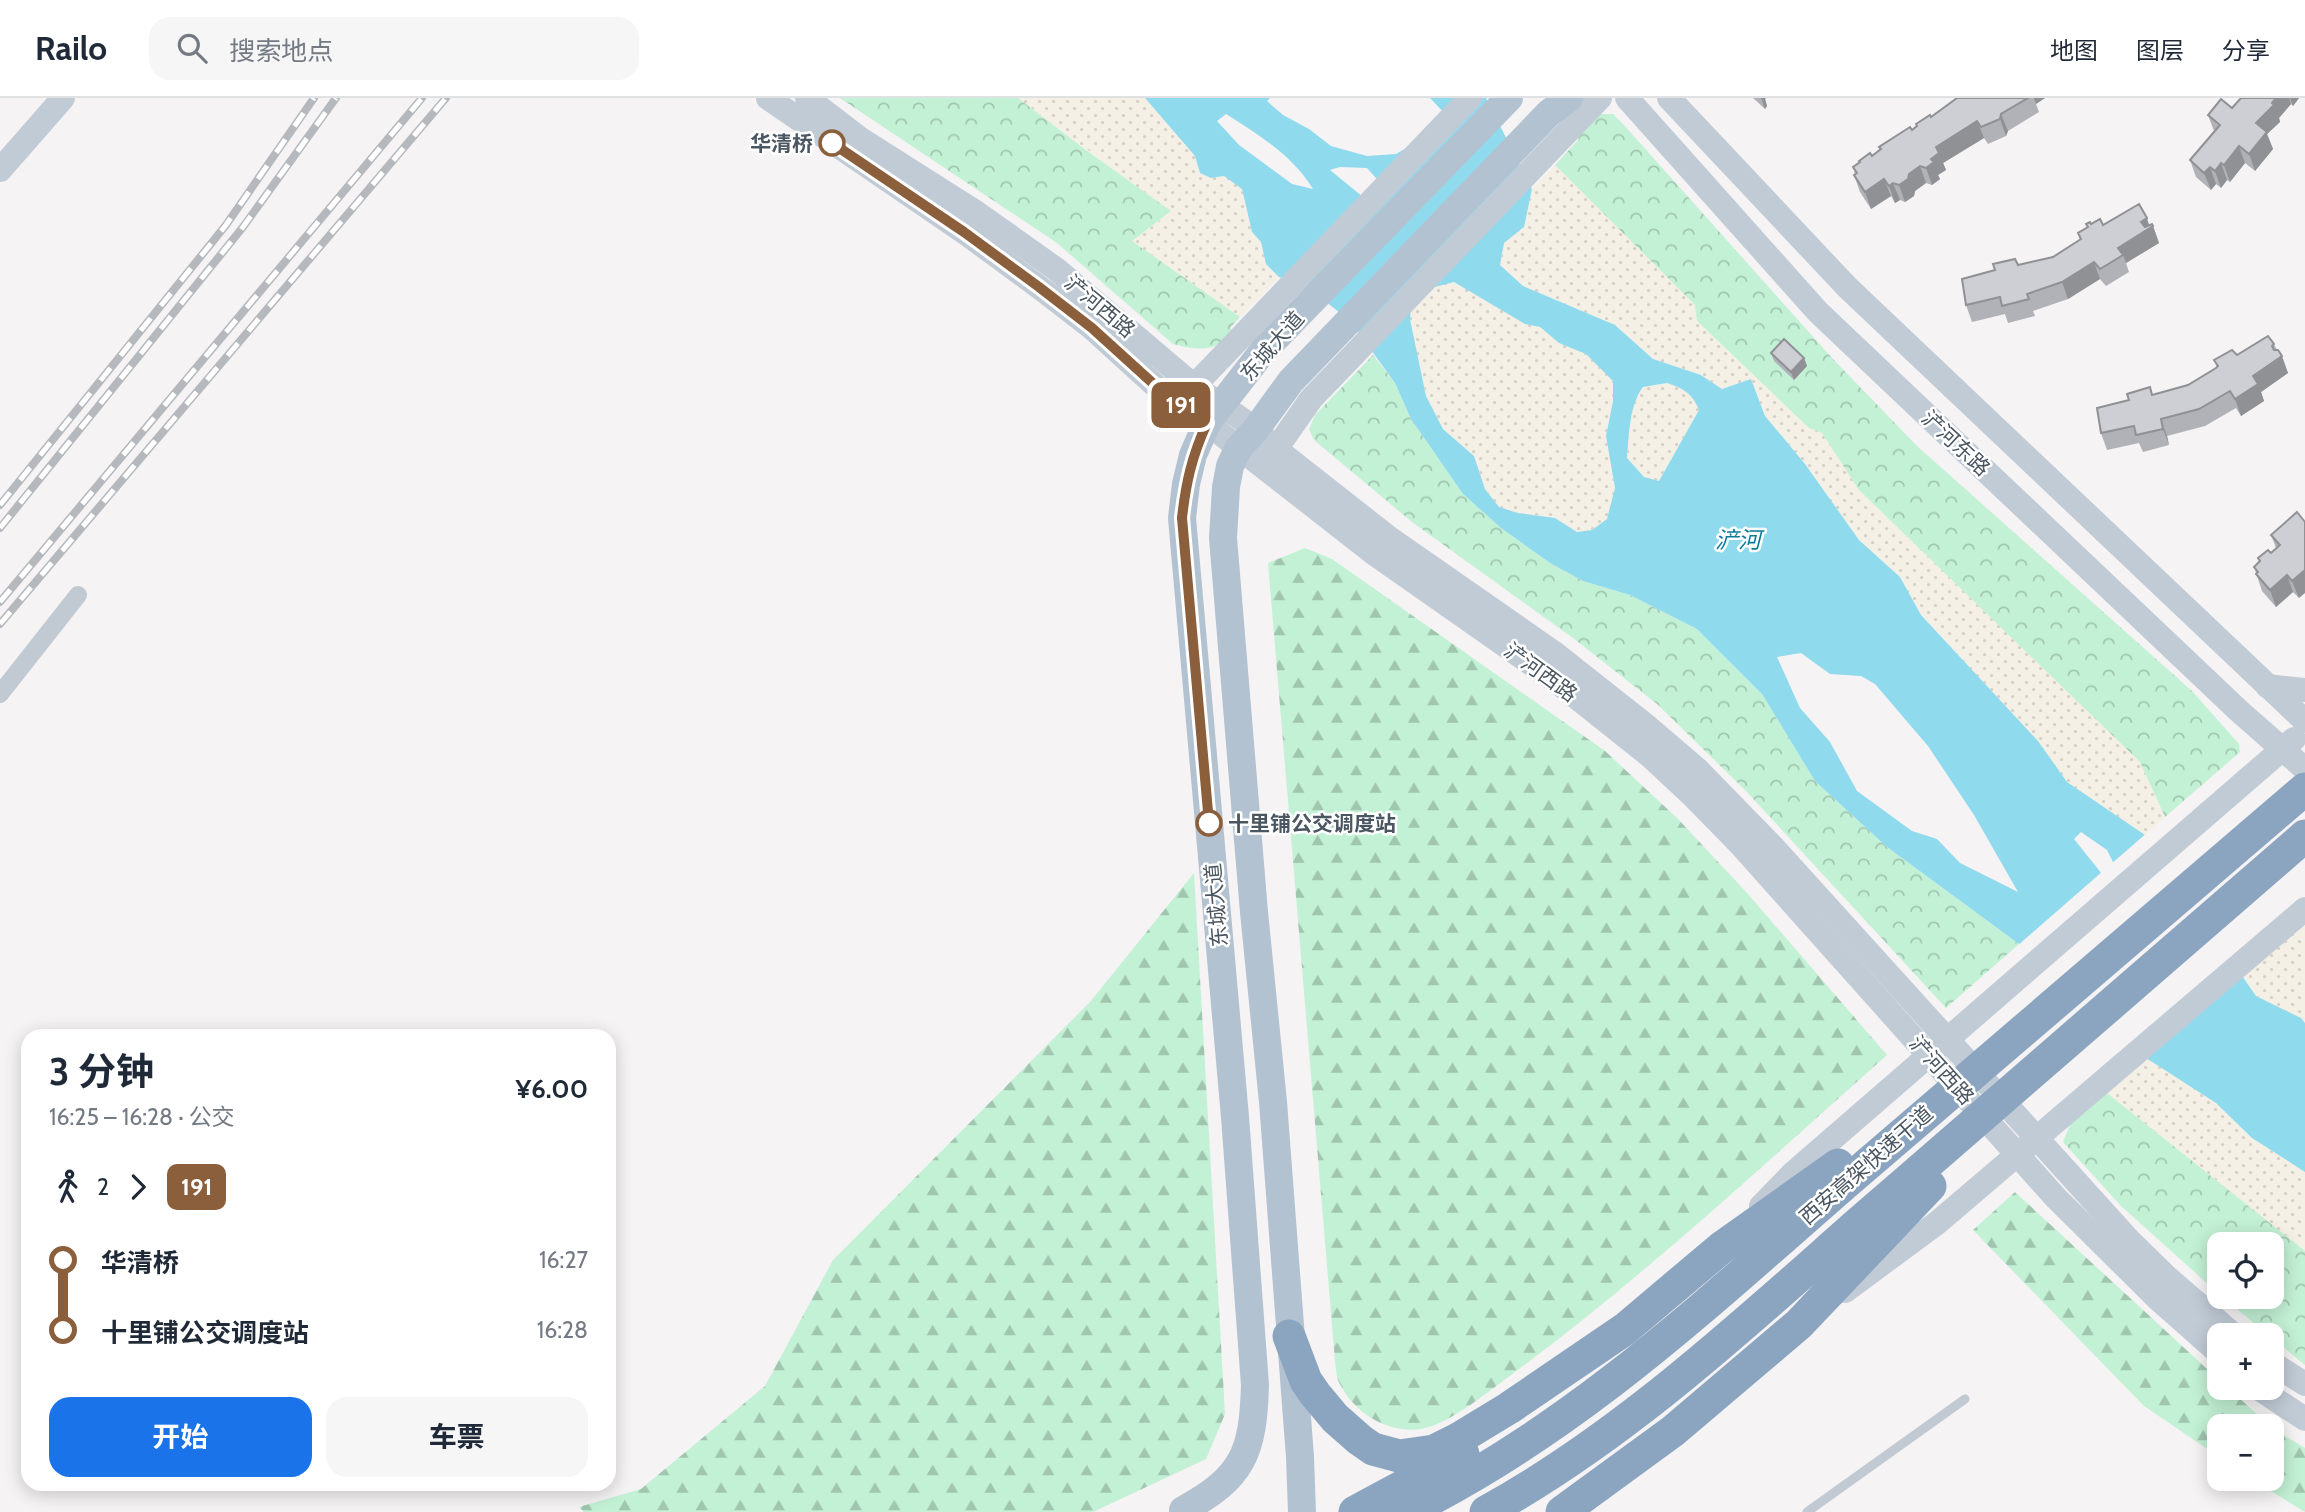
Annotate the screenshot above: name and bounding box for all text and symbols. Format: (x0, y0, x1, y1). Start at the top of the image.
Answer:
search box (149, 17, 639, 80)
text: Railo (35, 28, 107, 68)
icon: search (173, 29, 211, 67)
text: 搜索地点 (229, 35, 333, 67)
text: 地图 (2050, 36, 2098, 65)
text: 图层 (2136, 36, 2184, 65)
text: 分享 (2222, 36, 2270, 65)
marker: 华清桥 (819, 130, 845, 156)
place label: 华清桥 (750, 131, 813, 156)
street label: 浐河西路 (1060, 269, 1140, 343)
street label: 东城大道 (1235, 306, 1309, 386)
line badge: 191 (1141, 382, 1221, 428)
text: 191 (1165, 390, 1197, 419)
street label: 浐河东路 (1917, 405, 1995, 481)
water label: 浐河 (1715, 526, 1765, 554)
street label: 浐河西路 (1500, 637, 1582, 707)
marker: 十里铺公交调度站 (1196, 810, 1222, 836)
place label: 十里铺公交调度站 (1228, 811, 1396, 836)
street label: 东城大道 (1200, 862, 1232, 948)
street label: 浐河西路 (1905, 1030, 1979, 1110)
text: 3 分钟 (49, 1048, 154, 1095)
text: ¥6.00 (515, 1073, 588, 1105)
street label: 西安高架快速干道 (1794, 1100, 1938, 1230)
text: 16:25 – 16:28 · 公交 (49, 1103, 235, 1131)
icon: walk (49, 1168, 87, 1206)
icon: forward (119, 1168, 157, 1206)
text: 191 (181, 1172, 212, 1201)
text: 2 (97, 1173, 109, 1201)
map controls (2207, 1232, 2284, 1491)
button: locate (2207, 1232, 2284, 1309)
text: 16:27 (539, 1246, 588, 1274)
text: 华清桥 (101, 1247, 179, 1279)
text: 16:28 (537, 1316, 588, 1344)
text: 十里铺公交调度站 (101, 1317, 309, 1349)
button: + (2207, 1323, 2284, 1400)
button: 开始 (49, 1397, 312, 1477)
button: 车票 (326, 1397, 588, 1477)
button: − (2207, 1414, 2284, 1491)

